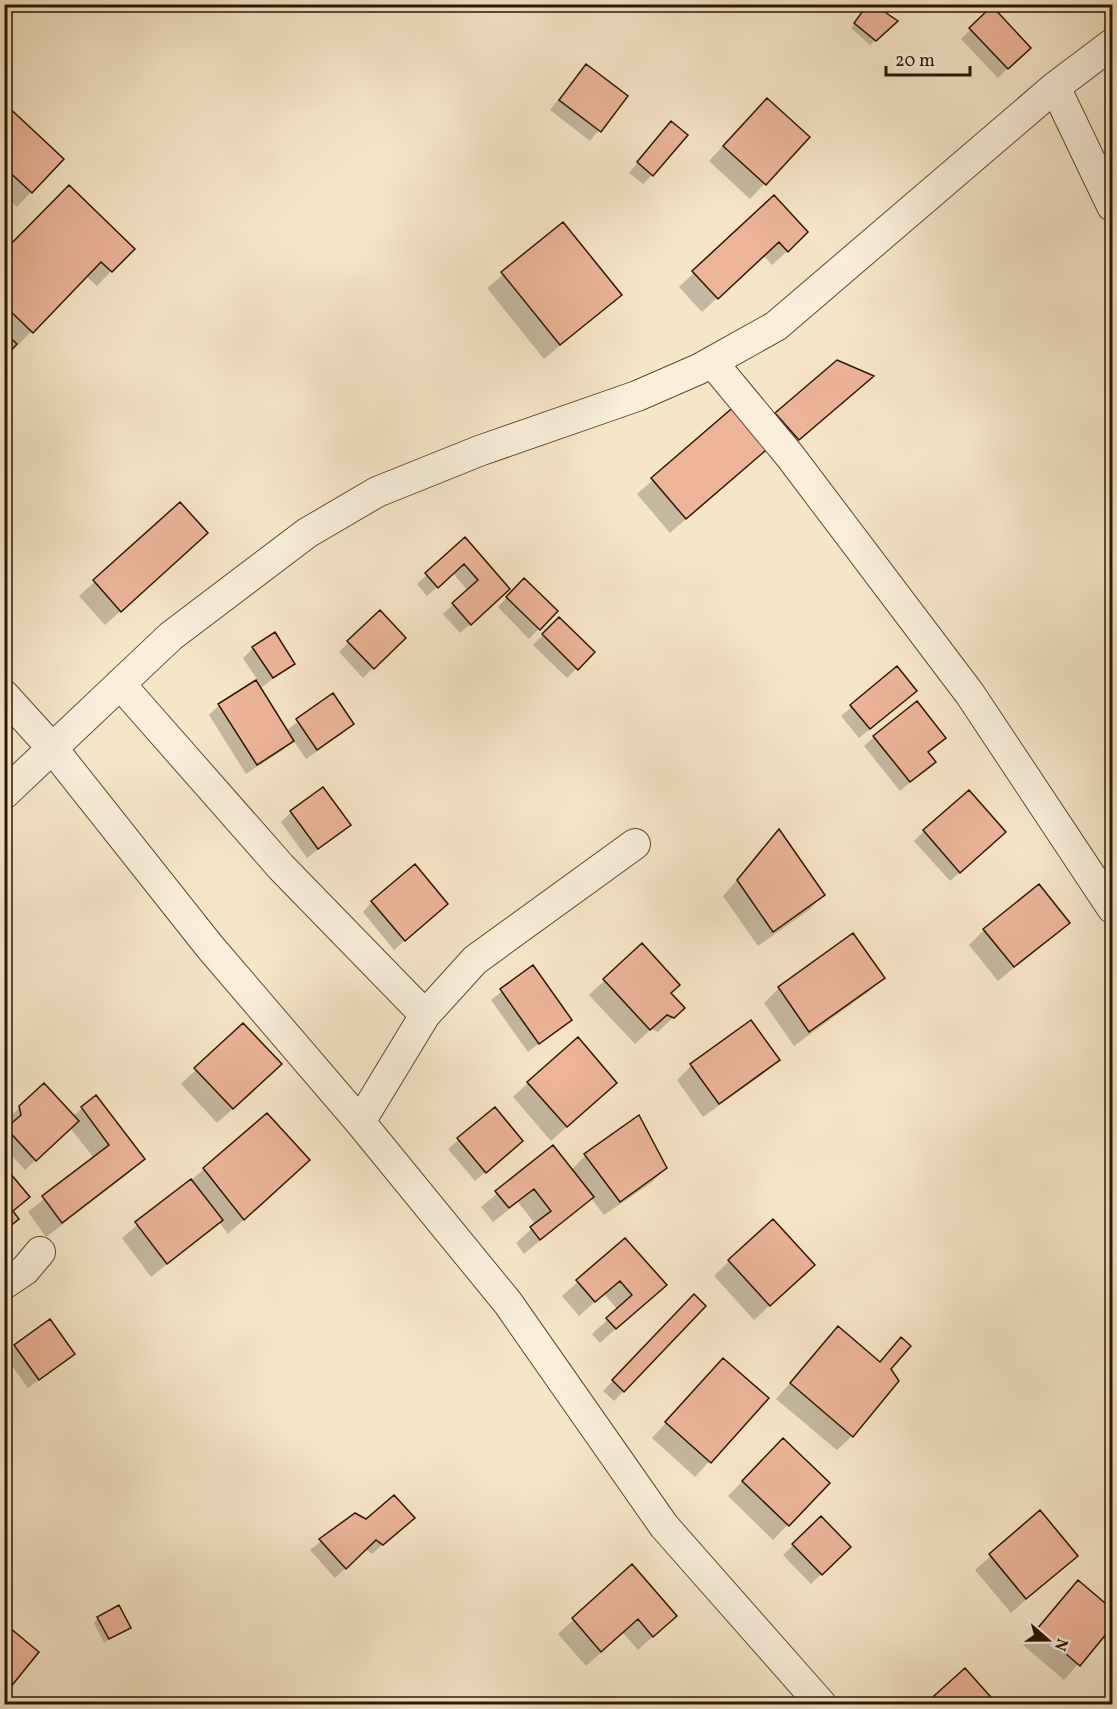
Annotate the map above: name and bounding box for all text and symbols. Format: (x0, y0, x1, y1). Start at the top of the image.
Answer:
scale bar (886, 39, 970, 77)
text: 20 m (895, 49, 935, 74)
north arrow (1018, 1610, 1078, 1670)
text: N (1048, 1635, 1073, 1654)

